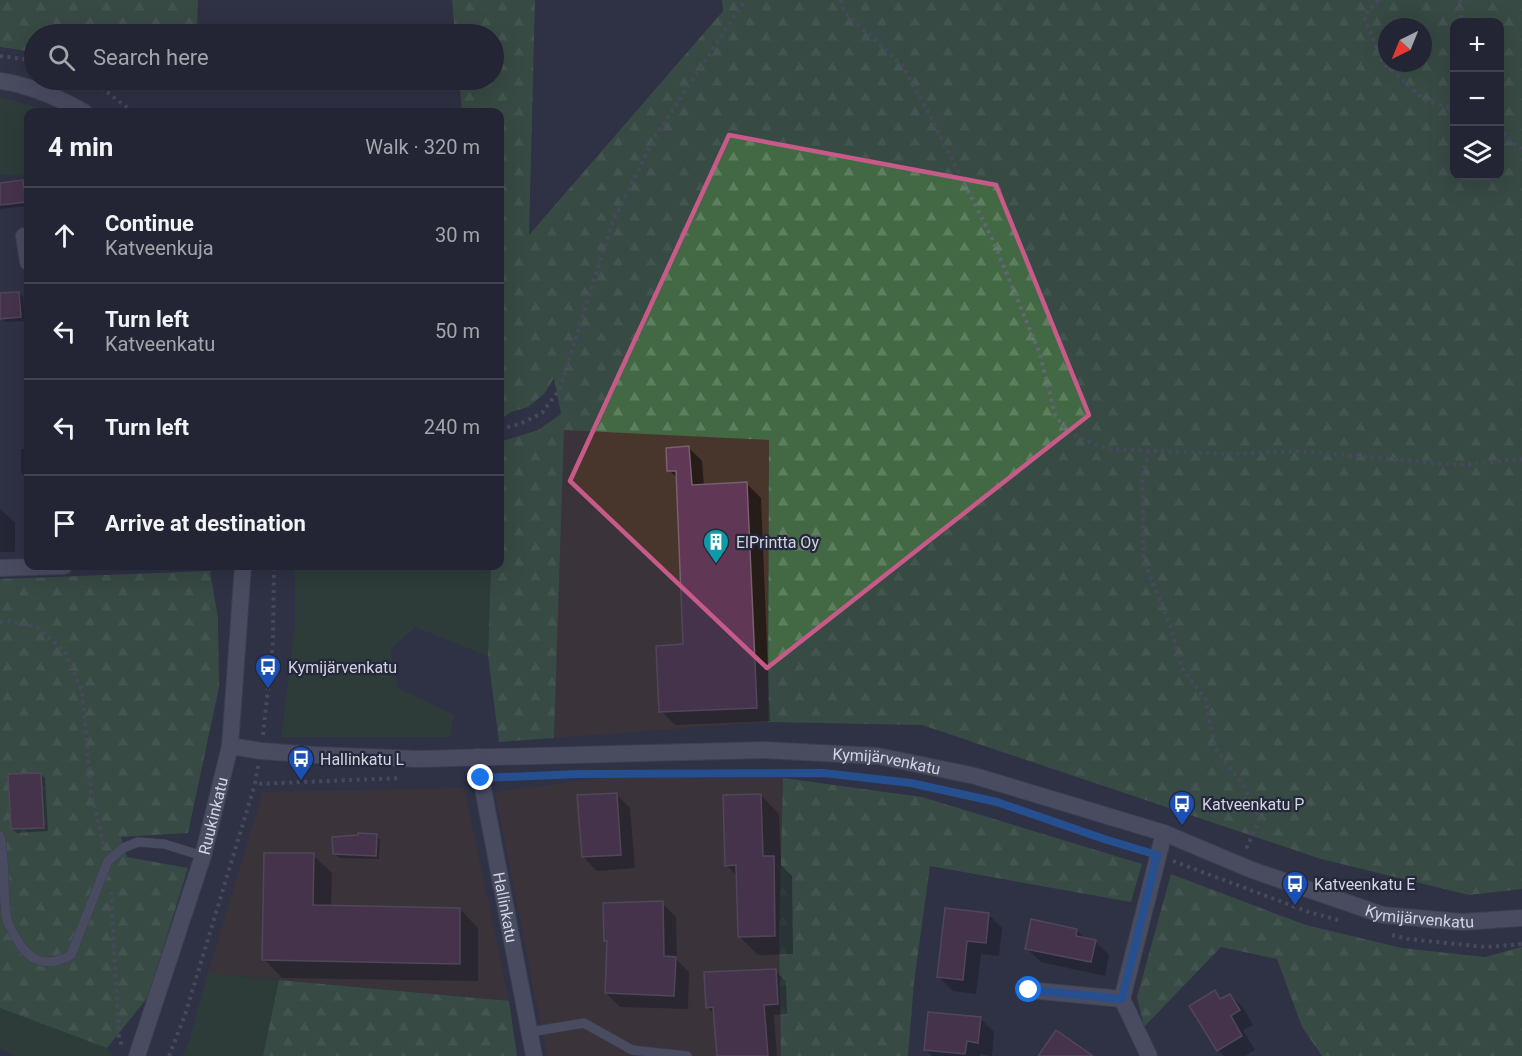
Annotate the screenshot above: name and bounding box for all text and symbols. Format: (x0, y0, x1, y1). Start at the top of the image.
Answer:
north arrow (1378, 18, 1432, 72)
map controls (1450, 18, 1504, 180)
button: + (1450, 18, 1504, 72)
search box (24, 24, 504, 90)
icon: search (45, 41, 78, 74)
text: Search here (93, 45, 209, 70)
button: − (1450, 72, 1504, 126)
button: layers (1450, 126, 1504, 180)
text: 4 min (48, 132, 113, 162)
text: Walk · 320 m (365, 135, 480, 159)
text: Continue (105, 211, 194, 236)
icon: ahead (48, 219, 81, 252)
text: 30 m (435, 223, 480, 247)
text: Katveenkuja (105, 236, 214, 260)
text: Turn left (105, 307, 189, 332)
icon: left (48, 315, 81, 348)
text: 50 m (435, 319, 480, 343)
text: Katveenkatu (105, 332, 215, 356)
icon: left (48, 411, 81, 444)
text: Turn left (105, 415, 189, 440)
text: 240 m (424, 415, 480, 439)
icon: arrive (48, 507, 81, 540)
text: Arrive at destination (105, 511, 306, 536)
building icon: ElPrintta Oy (701, 527, 731, 565)
place label: ElPrintta Oy (736, 533, 819, 552)
bus stop icon: Kymijärvenkatu (253, 652, 283, 690)
place label: Kymijärvenkatu (288, 658, 397, 677)
bus stop icon: Hallinkatu L (286, 744, 316, 782)
street label: Kymijärvenkatu (832, 744, 942, 778)
place label: Hallinkatu L (320, 750, 404, 769)
route end (467, 764, 493, 790)
street label: Ruukinkatu (194, 775, 232, 857)
bus stop icon: Katveenkatu P (1167, 789, 1197, 827)
place label: Katveenkatu P (1202, 795, 1304, 814)
bus stop icon: Katveenkatu E (1280, 869, 1310, 907)
street label: Hallinkatu (490, 870, 522, 944)
place label: Katveenkatu E (1314, 875, 1415, 894)
street label: Kymijärvenkatu (1363, 900, 1475, 932)
route start (1015, 976, 1041, 1002)

